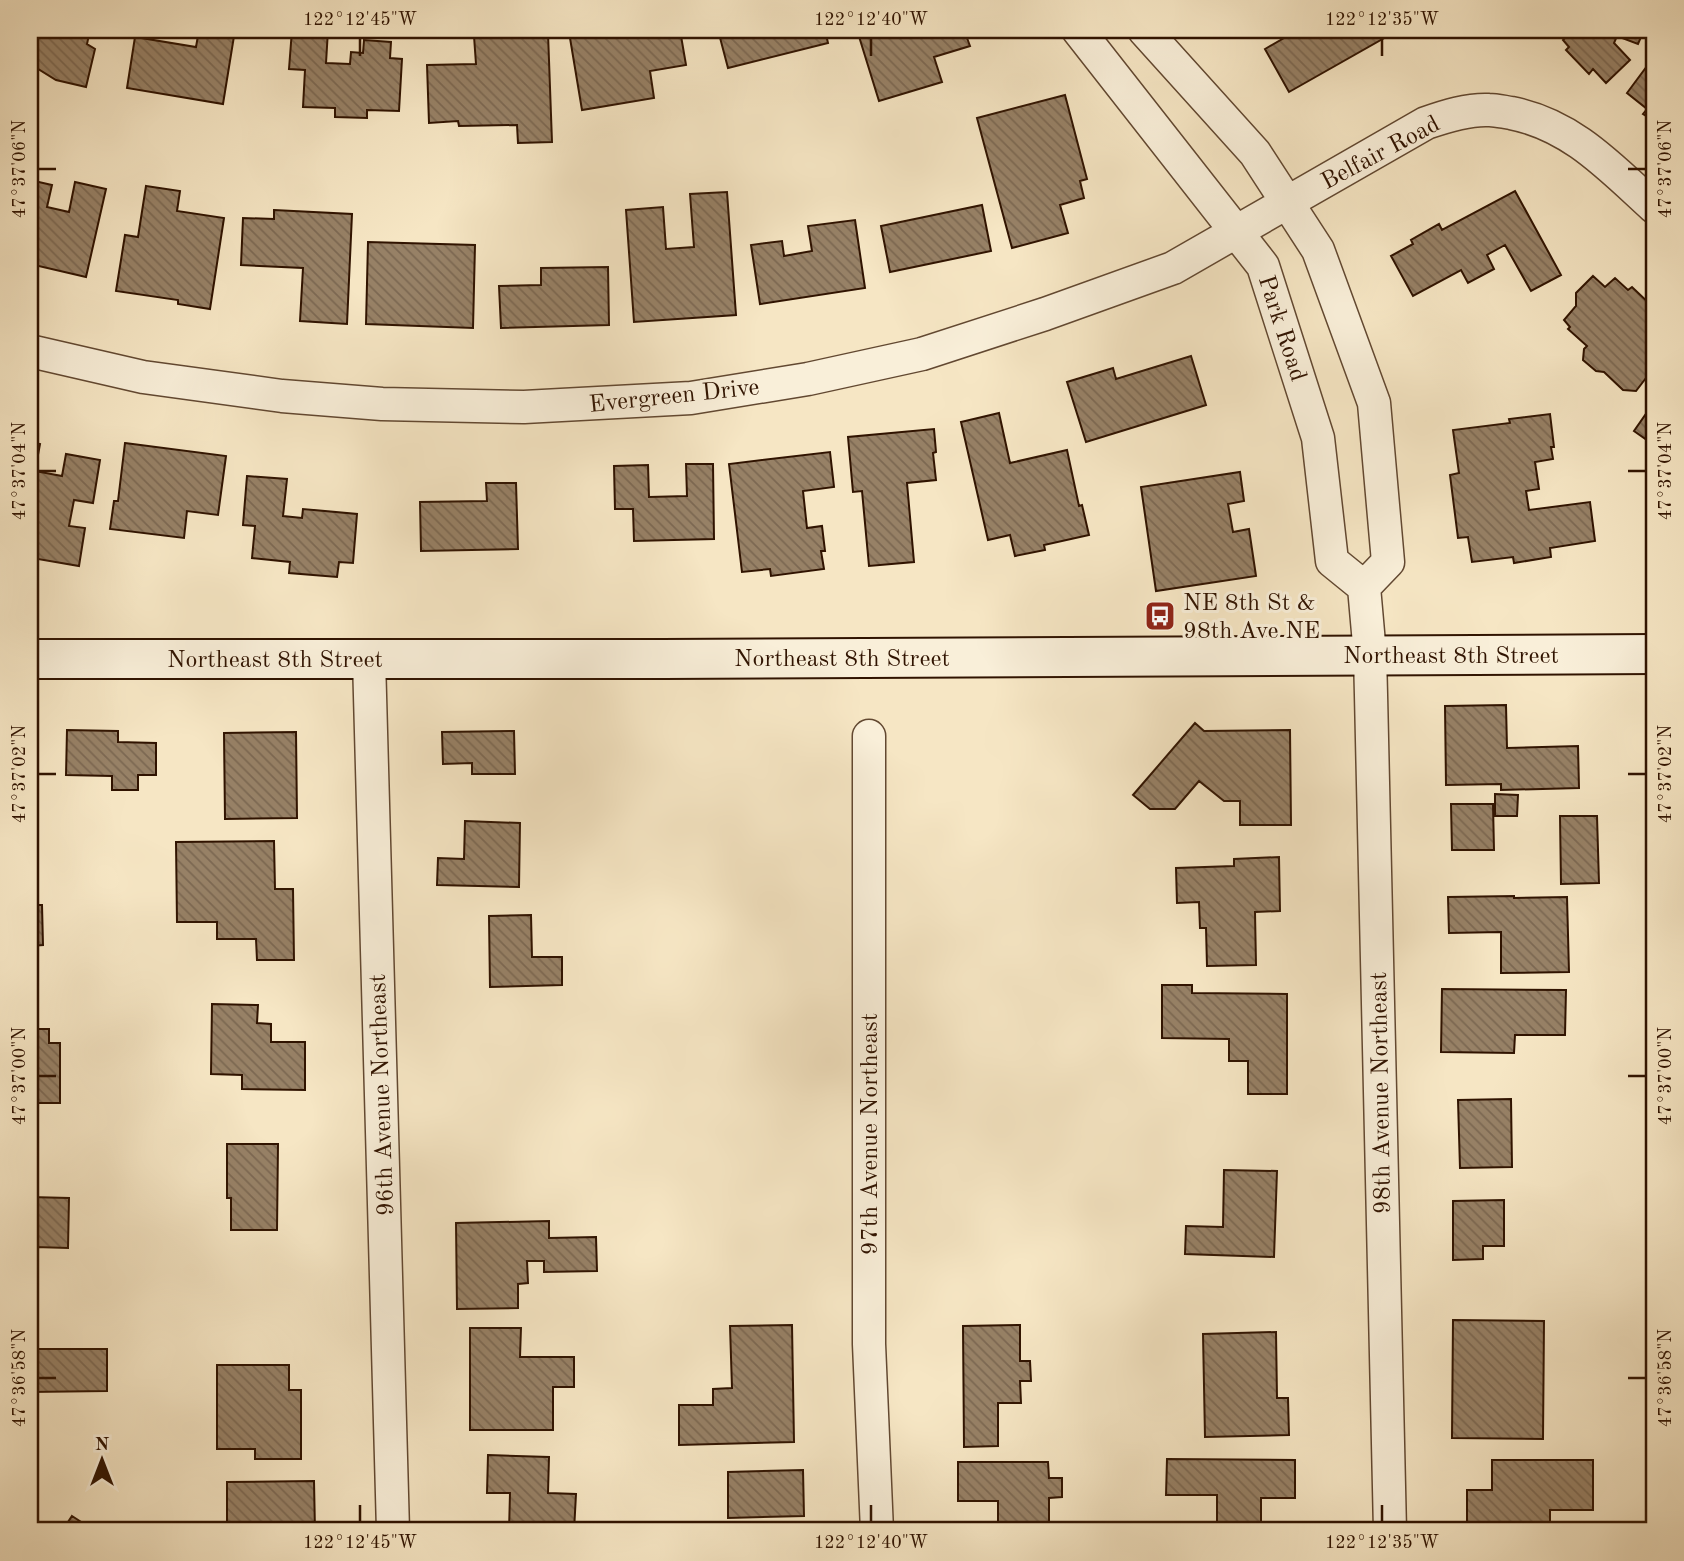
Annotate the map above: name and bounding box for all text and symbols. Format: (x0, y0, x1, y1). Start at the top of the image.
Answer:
text: 122°12'45"W (303, 11, 417, 29)
text: 122°12'40"W (814, 11, 928, 29)
text: 122°12'35"W (1325, 11, 1439, 29)
street label: Belfair Road (1318, 113, 1444, 195)
text: 47°37'06"N (11, 120, 29, 218)
text: 47°37'06"N (1657, 120, 1675, 218)
street label: Park Road (1253, 273, 1309, 384)
street label: Evergreen Drive (588, 376, 761, 418)
text: 47°37'04"N (11, 422, 29, 520)
text: 47°37'04"N (1657, 422, 1675, 520)
place label: NE 8th St & 98th Ave NE (1183, 592, 1320, 644)
bus stop icon: NE 8th St & 98th Ave NE (1143, 599, 1177, 633)
street label: Northeast 8th Street (1343, 645, 1559, 669)
street label: Northeast 8th Street (734, 648, 950, 672)
street label: Northeast 8th Street (167, 649, 383, 673)
text: 47°37'02"N (11, 725, 29, 823)
text: 47°37'02"N (1657, 725, 1675, 823)
street label: 98th Avenue Northeast (1368, 972, 1396, 1214)
street label: 96th Avenue Northeast (367, 973, 399, 1216)
street label: 97th Avenue Northeast (859, 1013, 883, 1255)
text: 47°37'00"N (11, 1027, 29, 1125)
text: 47°37'00"N (1657, 1027, 1675, 1125)
text: 47°36'58"N (11, 1329, 29, 1427)
text: 47°36'58"N (1657, 1329, 1675, 1427)
north arrow (66, 1424, 136, 1494)
text: N (95, 1436, 110, 1455)
text: 122°12'45"W (303, 1534, 417, 1552)
text: 122°12'40"W (814, 1534, 928, 1552)
text: 122°12'35"W (1325, 1534, 1439, 1552)

